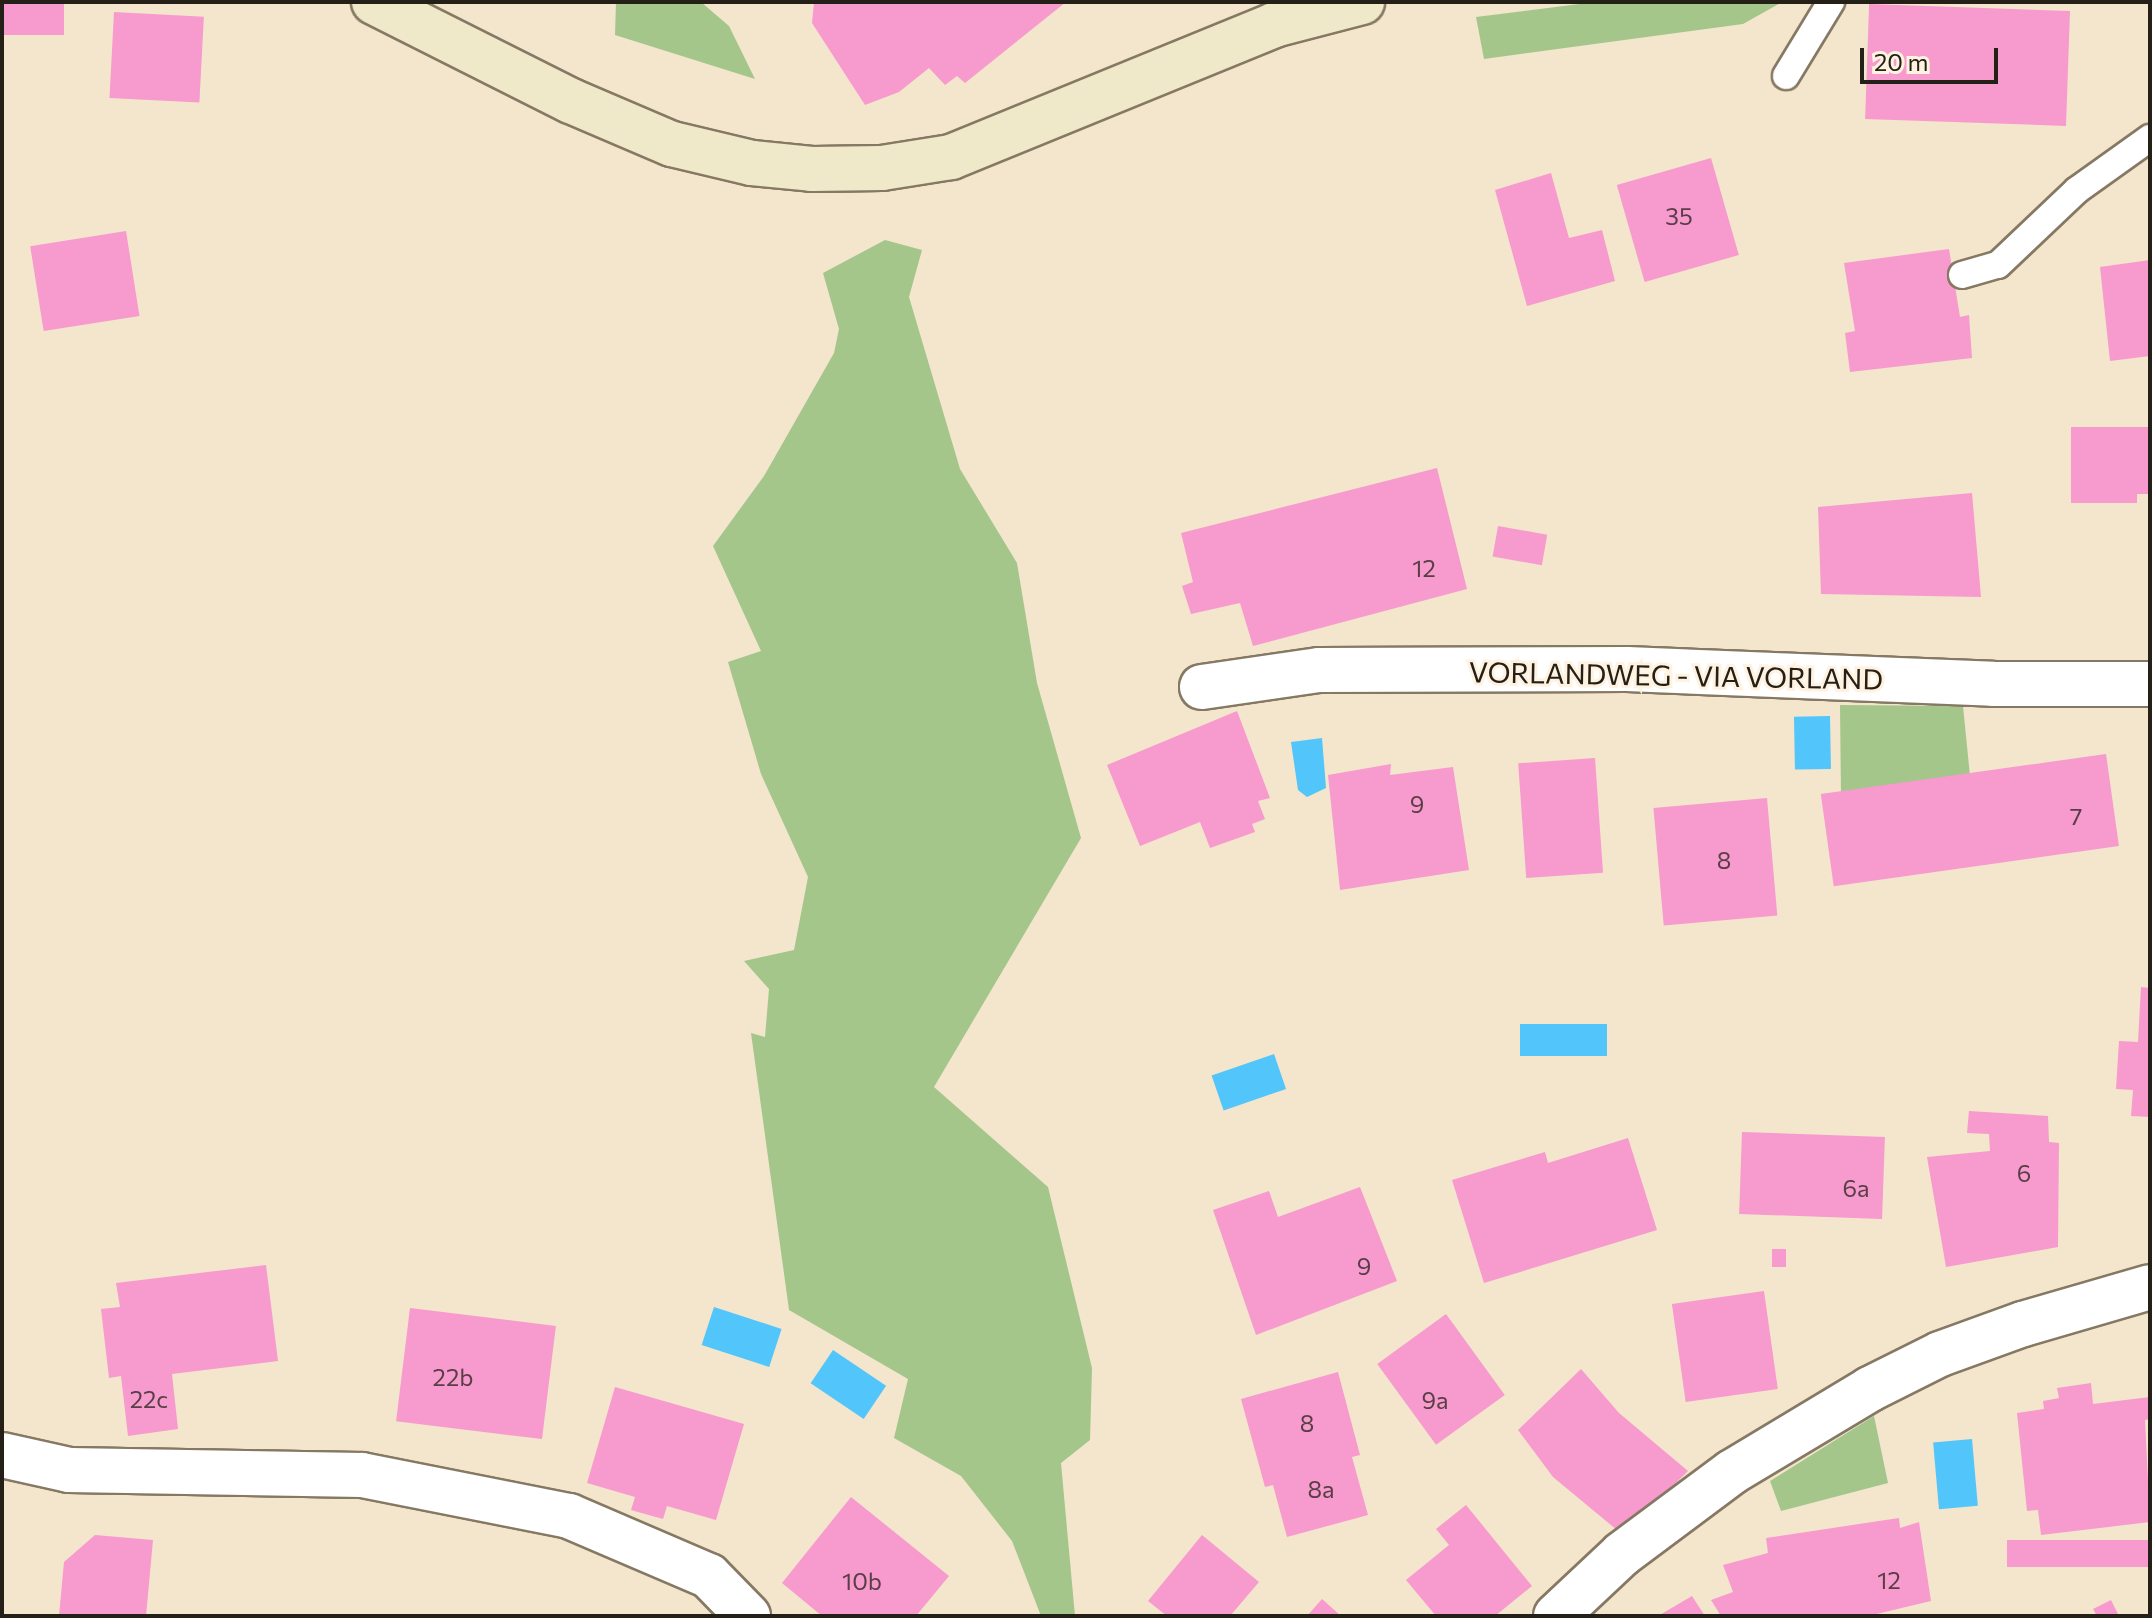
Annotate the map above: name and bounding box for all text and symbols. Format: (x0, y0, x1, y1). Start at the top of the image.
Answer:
scale bar (1864, 32, 2002, 82)
text: 20 m (1874, 47, 1928, 76)
house number: 35 (1665, 202, 1693, 230)
house number: 12 (1412, 554, 1436, 582)
street label: VORLANDWEG - VIA VORLAND (1469, 655, 1883, 695)
house number: 9 (1410, 790, 1424, 818)
house number: 7 (2070, 802, 2082, 830)
house number: 8 (1717, 846, 1731, 874)
house number: 6 (2017, 1159, 2031, 1187)
house number: 6a (1842, 1174, 1870, 1202)
house number: 9 (1357, 1252, 1371, 1280)
house number: 22b (433, 1363, 473, 1391)
house number: 22c (130, 1385, 168, 1413)
house number: 9a (1421, 1386, 1449, 1414)
house number: 8 (1300, 1409, 1314, 1437)
house number: 8a (1307, 1475, 1335, 1503)
house number: 12 (1877, 1566, 1901, 1594)
house number: 10b (842, 1567, 882, 1595)

